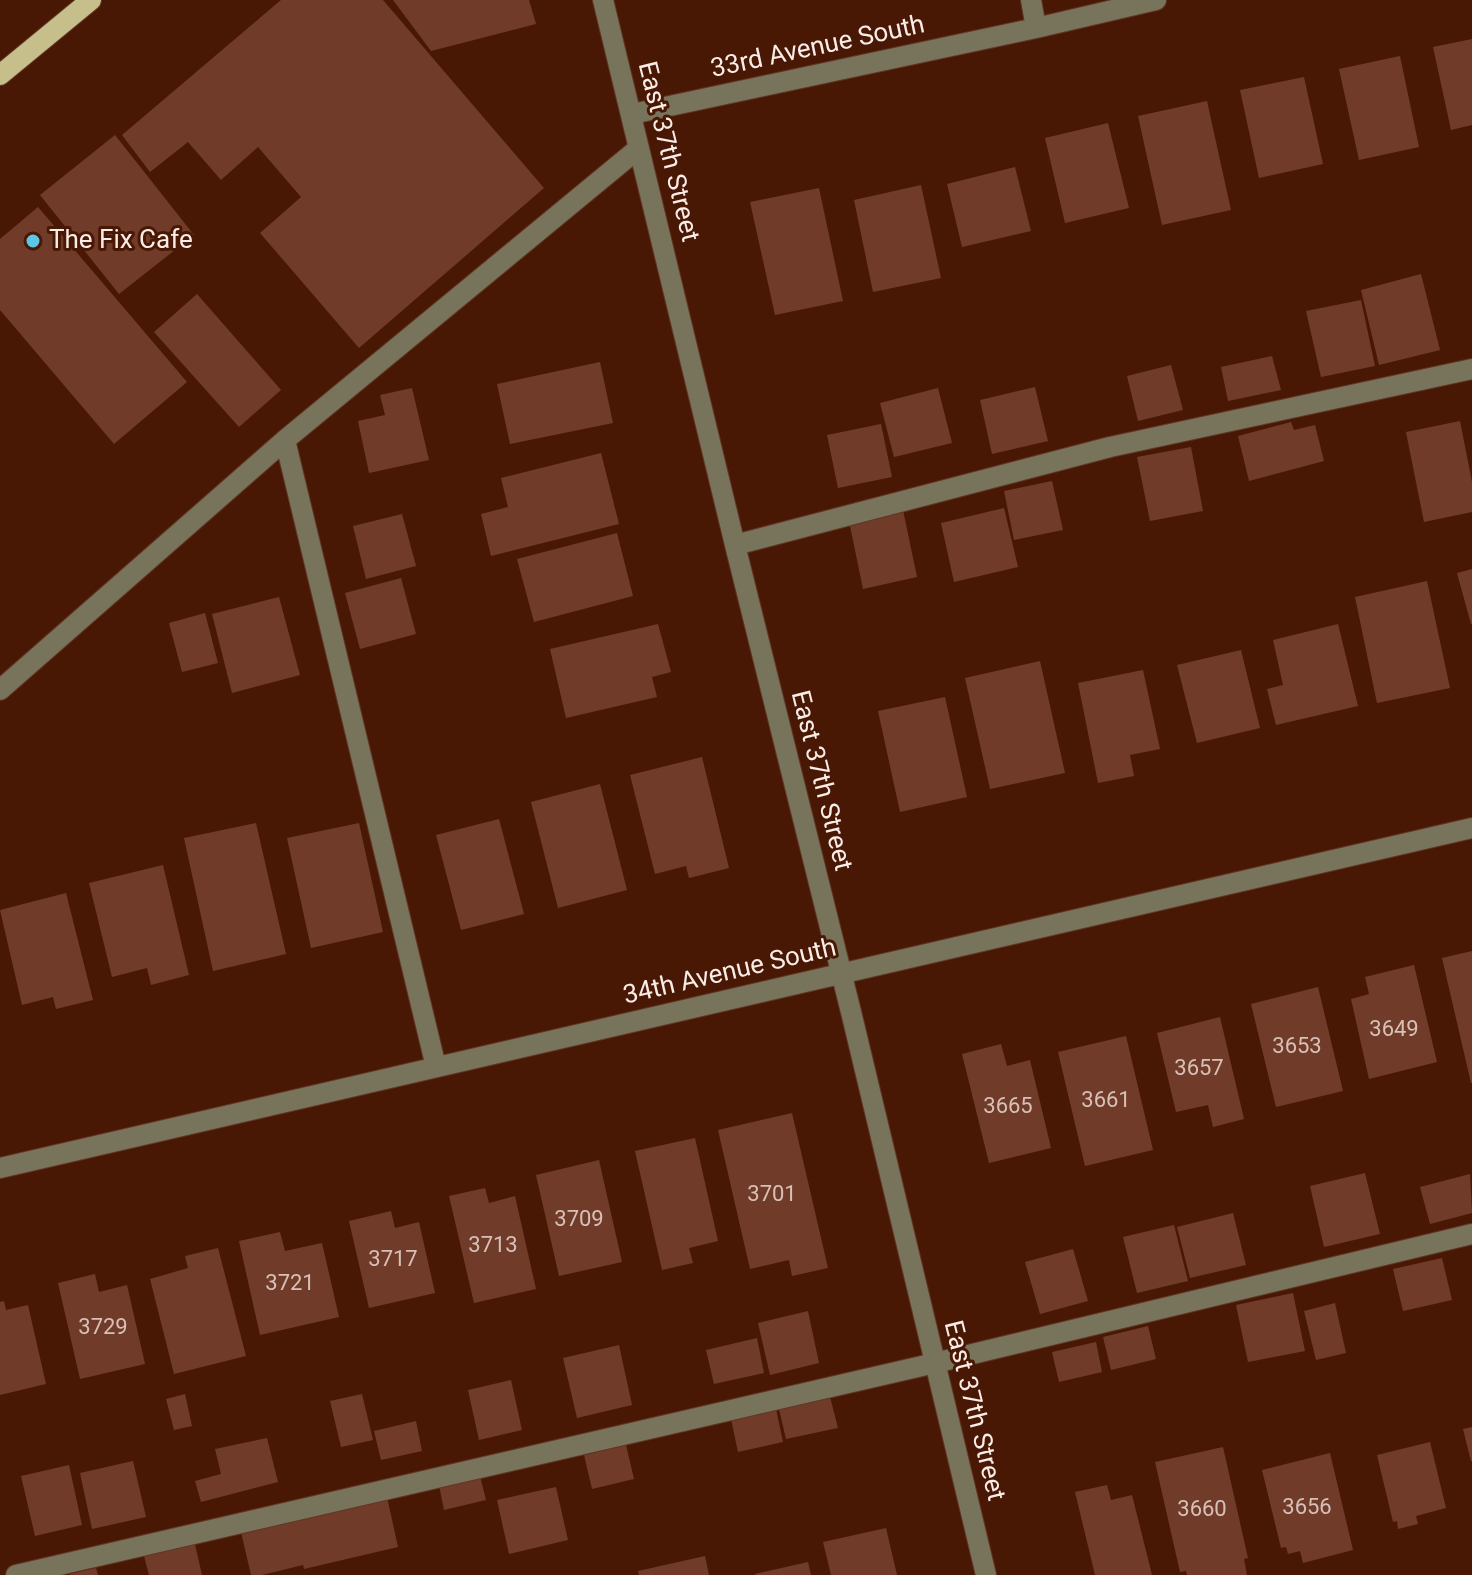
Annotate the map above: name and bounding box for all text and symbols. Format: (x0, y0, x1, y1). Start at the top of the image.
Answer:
street label: 33rd Avenue South (708, 10, 928, 86)
street label: East 37th Street (630, 59, 704, 245)
place label: The Fix Cafe (49, 225, 193, 257)
marker: The Fix Cafe (24, 232, 42, 250)
street label: East 37th Street (783, 688, 857, 874)
street label: 34th Avenue South (621, 933, 839, 1013)
house number: 3649 (1369, 1017, 1419, 1043)
house number: 3653 (1272, 1034, 1322, 1060)
house number: 3657 (1174, 1056, 1224, 1082)
house number: 3661 (1081, 1088, 1131, 1114)
house number: 3665 (983, 1094, 1033, 1120)
house number: 3701 (747, 1182, 797, 1208)
house number: 3709 (554, 1207, 604, 1233)
house number: 3713 (468, 1233, 518, 1259)
house number: 3717 (368, 1247, 418, 1273)
house number: 3721 (265, 1271, 315, 1297)
house number: 3729 (78, 1315, 128, 1341)
street label: East 37th Street (936, 1318, 1010, 1504)
house number: 3656 (1282, 1495, 1332, 1521)
house number: 3660 (1177, 1497, 1227, 1523)

